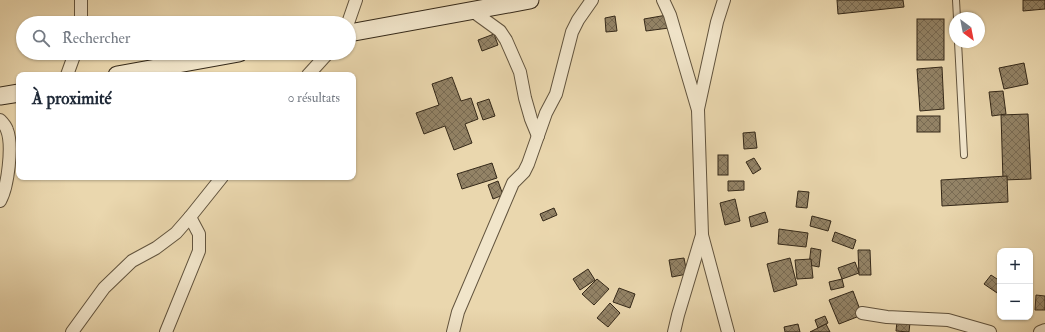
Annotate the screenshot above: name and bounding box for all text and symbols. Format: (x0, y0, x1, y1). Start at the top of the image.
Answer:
north arrow (949, 12, 985, 48)
search box (16, 16, 356, 60)
icon: search (30, 27, 52, 49)
text: Rechercher (62, 29, 130, 48)
text: À proximité (32, 88, 112, 109)
text: 0 résultats (288, 90, 340, 106)
map controls (997, 248, 1033, 320)
button: + (997, 248, 1033, 284)
button: − (997, 284, 1033, 320)

